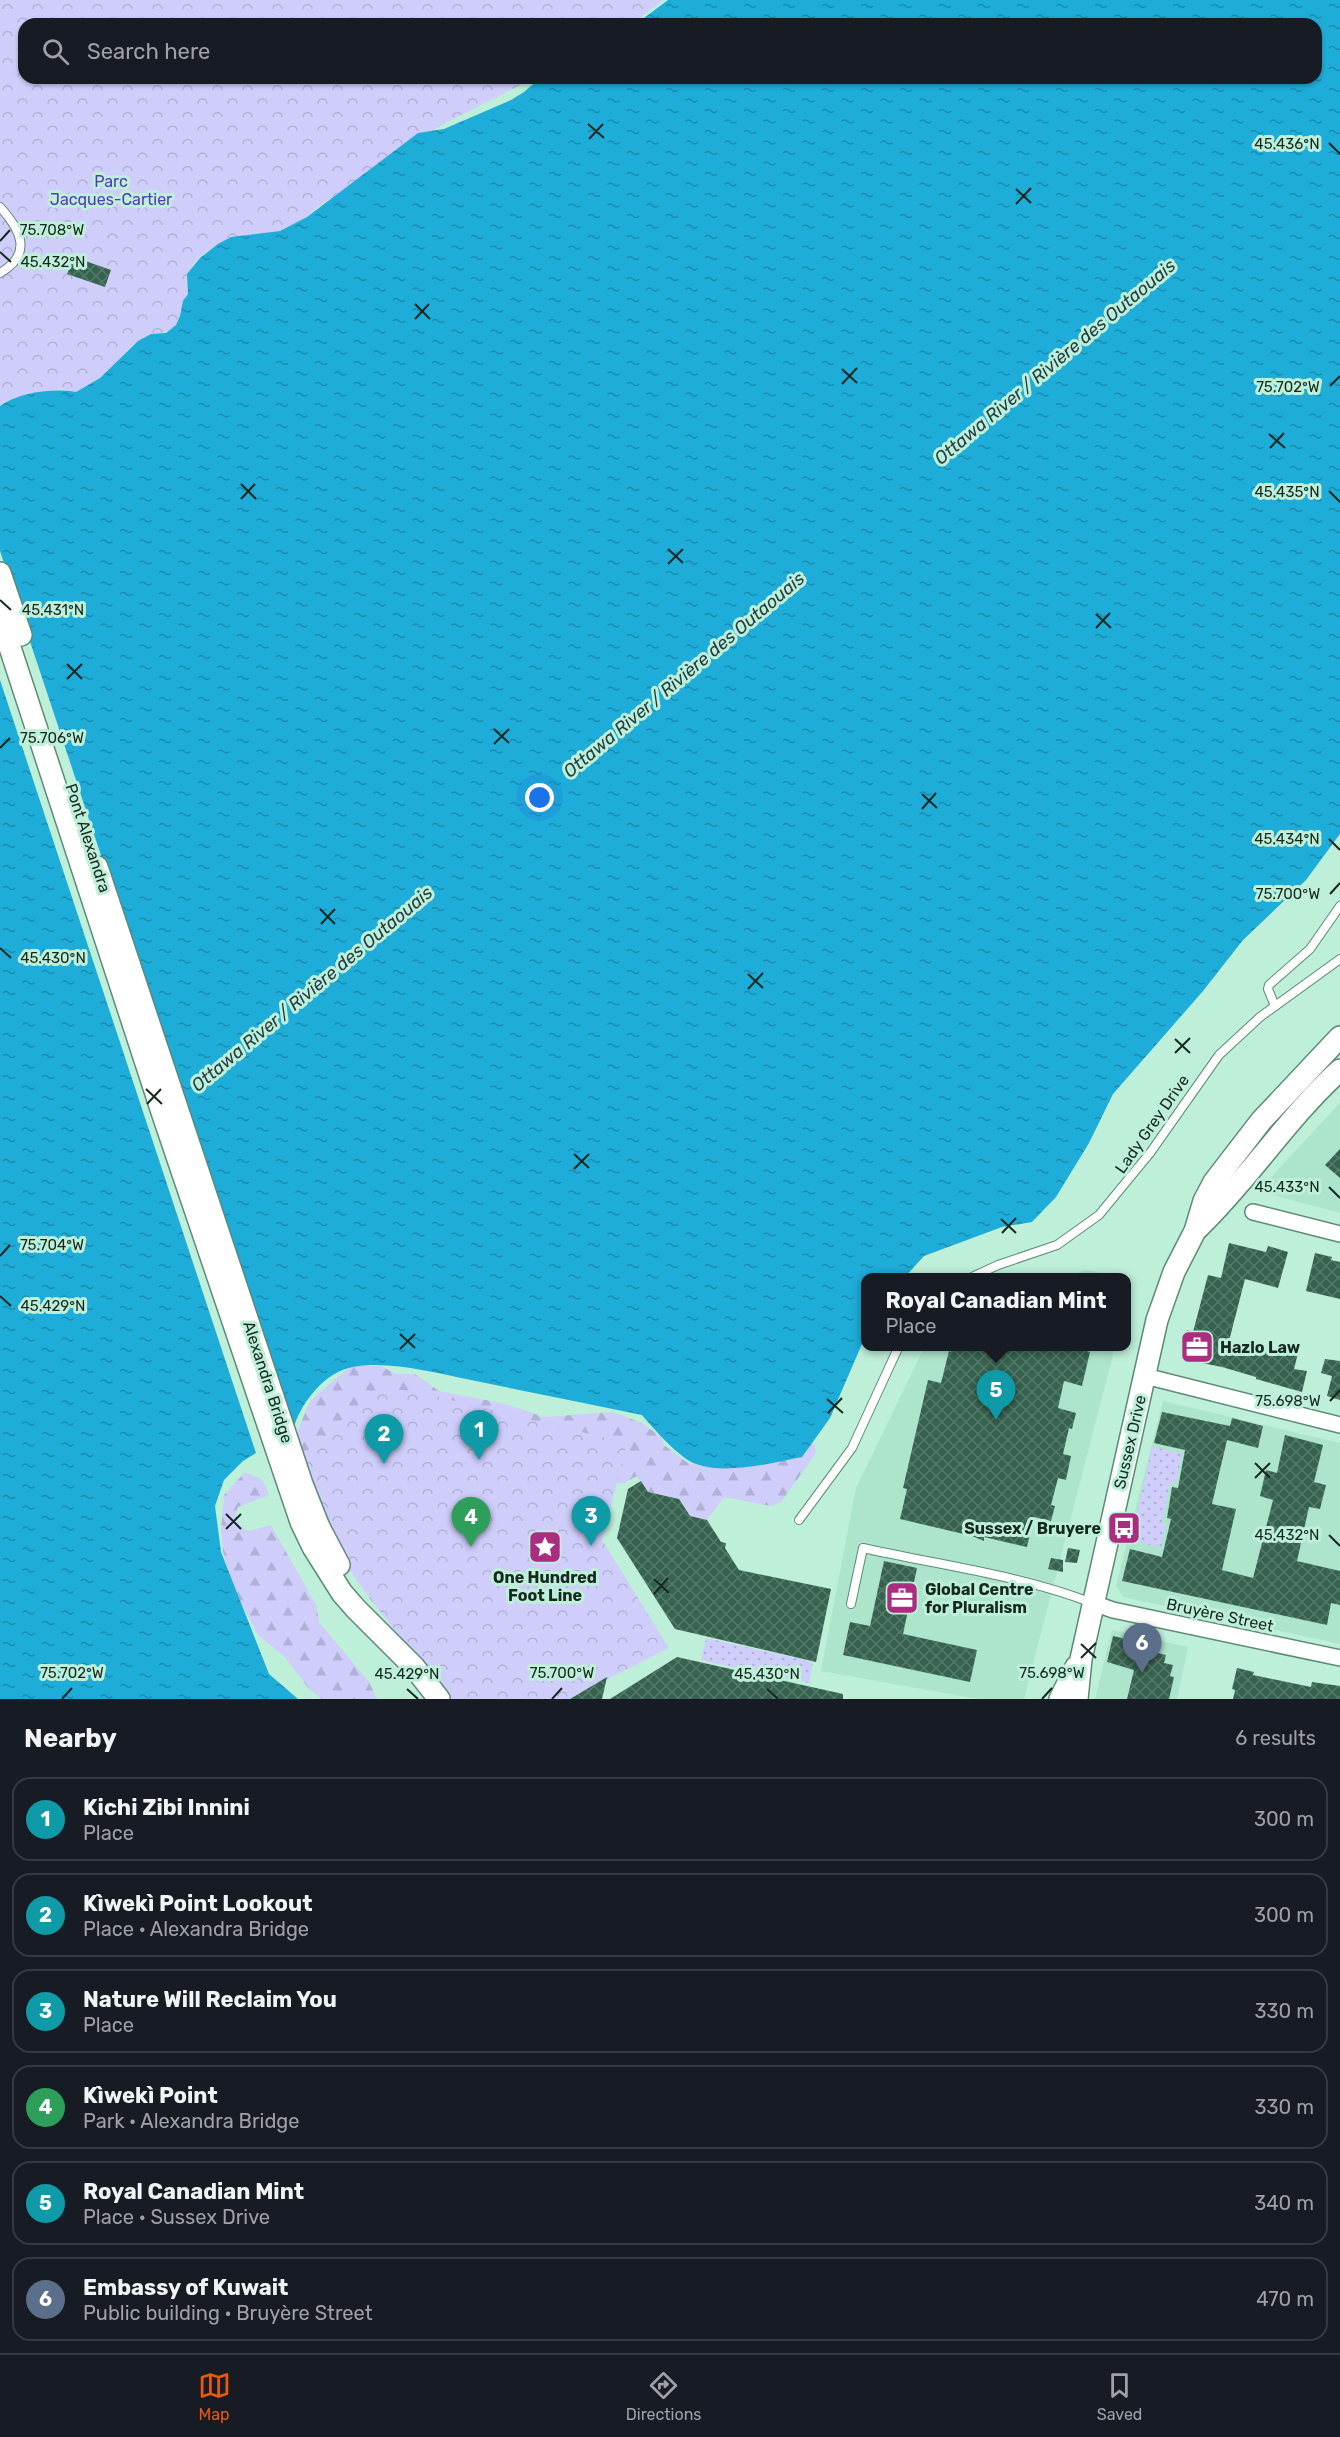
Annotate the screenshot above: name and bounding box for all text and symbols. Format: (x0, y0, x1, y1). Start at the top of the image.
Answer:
search box (18, 18, 1322, 84)
icon: search (39, 35, 72, 68)
text: Search here (87, 38, 210, 65)
text: 45.436°N (1254, 135, 1320, 153)
park label: Parc Jacques-Cartier (50, 172, 172, 209)
text: 75.708°W (20, 221, 84, 239)
text: 45.432°N (20, 253, 86, 271)
water label: Ottawa River / Rivière des Outaouais (930, 255, 1180, 469)
text: 75.702°W (1256, 378, 1320, 396)
text: 45.435°N (1254, 483, 1320, 501)
water label: Ottawa River / Rivière des Outaouais (559, 568, 809, 782)
text: 45.431°N (22, 601, 84, 619)
text: 75.706°W (20, 729, 84, 747)
street label: Pont Alexandra (61, 781, 115, 895)
your location (525, 783, 554, 812)
text: 45.434°N (1254, 830, 1320, 848)
water label: Ottawa River / Rivière des Outaouais (187, 882, 437, 1096)
text: 75.700°W (1256, 885, 1320, 903)
text: 45.430°N (20, 949, 86, 967)
street label: Lady Grey Drive (1111, 1071, 1193, 1177)
text: 45.433°N (1254, 1178, 1320, 1196)
text: 75.704°W (20, 1236, 84, 1254)
popup (861, 1273, 1131, 1351)
text: Royal Canadian Mint (886, 1287, 1106, 1314)
text: 45.429°N (21, 1297, 85, 1315)
text: Place (886, 1314, 937, 1338)
street label: Alexandra Bridge (239, 1319, 297, 1446)
office icon: Hazlo Law (1179, 1329, 1215, 1365)
place label: Hazlo Law (1220, 1338, 1301, 1357)
pin: 5 (976, 1370, 1016, 1420)
text: 75.698°W (1255, 1392, 1321, 1410)
street label: Sussex Drive (1110, 1393, 1150, 1491)
pin: 1 (460, 1410, 498, 1460)
pin: 2 (364, 1414, 404, 1464)
pin: 3 (572, 1496, 610, 1546)
pin: 4 (452, 1498, 490, 1547)
bus stop icon: Sussex / Bruyere (1106, 1510, 1142, 1546)
place label: Sussex / Bruyere (964, 1519, 1101, 1538)
text: 45.432°N (1254, 1526, 1320, 1544)
place icon: One Hundred Foot Line (527, 1529, 563, 1565)
place label: One Hundred Foot Line (493, 1568, 597, 1605)
office icon: Global Centre for Pluralism (884, 1580, 920, 1616)
place label: Global Centre for Pluralism (925, 1580, 1034, 1617)
street label: Bruyère Street (1165, 1594, 1275, 1636)
pin: 6 (1122, 1624, 1162, 1673)
text: 75.702°W (40, 1664, 104, 1682)
text: 75.700°W (530, 1664, 594, 1682)
text: 75.698°W (1019, 1664, 1085, 1682)
text: 45.429°N (375, 1665, 439, 1683)
text: 45.430°N (734, 1665, 800, 1683)
text: Nearby (24, 1723, 117, 1754)
text: 6 results (1235, 1726, 1316, 1750)
text: Kichi Zibi Innini (83, 1794, 250, 1821)
text: 1 (41, 1807, 50, 1831)
text: 300 m (1254, 1807, 1314, 1831)
text: Place (83, 1821, 134, 1845)
text: Kìwekì Point Lookout (83, 1890, 312, 1917)
text: 2 (39, 1903, 52, 1927)
text: 300 m (1254, 1903, 1314, 1927)
text: Place · Alexandra Bridge (83, 1917, 309, 1941)
text: Nature Will Reclaim You (83, 1986, 337, 2013)
text: 3 (39, 1999, 52, 2023)
text: 330 m (1255, 1999, 1314, 2023)
text: Place (83, 2013, 134, 2037)
text: Kìwekì Point (83, 2082, 218, 2109)
text: 4 (39, 2095, 52, 2119)
text: 330 m (1255, 2095, 1314, 2119)
text: Park · Alexandra Bridge (83, 2109, 299, 2133)
text: Royal Canadian Mint (83, 2178, 304, 2205)
text: 5 (39, 2191, 52, 2215)
text: 340 m (1254, 2191, 1314, 2215)
text: Place · Sussex Drive (83, 2205, 270, 2229)
text: Embassy of Kuwait (83, 2274, 288, 2301)
text: 6 (39, 2287, 52, 2311)
text: 470 m (1256, 2287, 1314, 2311)
text: Public building · Bruyère Street (83, 2301, 372, 2325)
tab: Map (198, 2369, 231, 2424)
tab: Directions (626, 2369, 702, 2424)
tab: Saved (1097, 2369, 1142, 2424)

